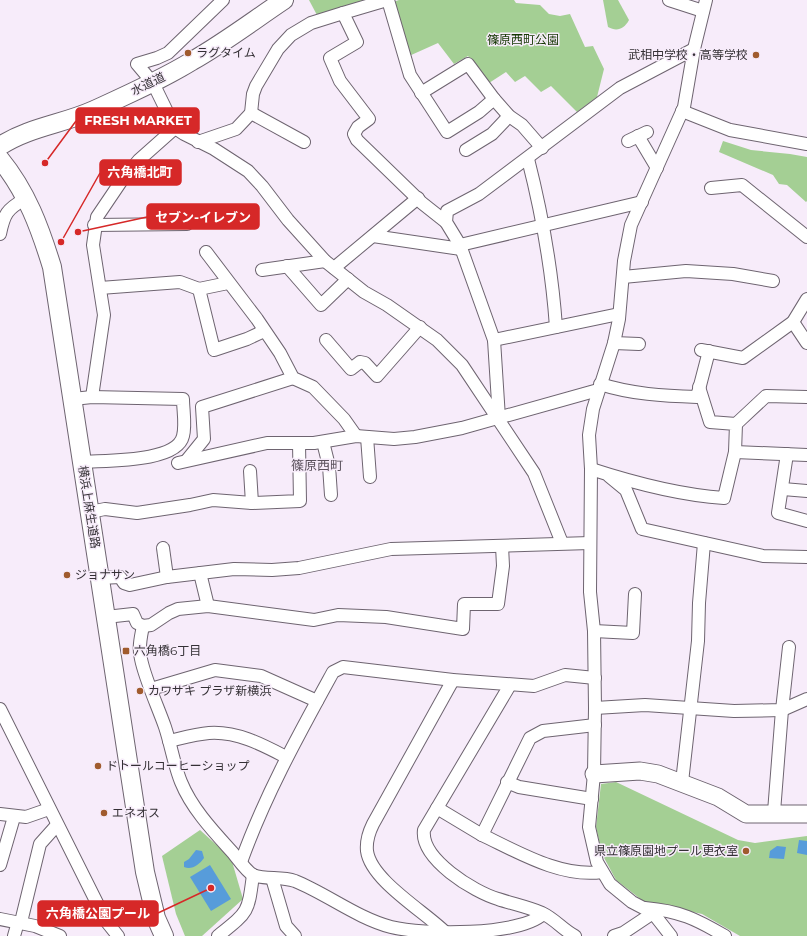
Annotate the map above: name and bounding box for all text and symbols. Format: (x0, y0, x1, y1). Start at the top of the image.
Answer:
park label: 篠原西町公園 (487, 32, 559, 47)
place label: ラグタイム (196, 45, 256, 60)
place label: 武相中学校・高等学校 (628, 47, 748, 62)
marker: ラグタイム (183, 48, 193, 58)
marker: 武相中学校・高等学校 (751, 50, 761, 60)
street label: 水道道 (128, 69, 167, 98)
callout: FRESH MARKET (76, 108, 199, 133)
text: FRESH MARKET (84, 112, 192, 128)
callout: 六角橋北町 (100, 160, 181, 185)
text: 六角橋北町 (107, 164, 173, 180)
callout: セブン-イレブン (147, 204, 259, 229)
text: セブン-イレブン (155, 209, 251, 225)
district label: 篠原西町 (291, 457, 343, 473)
street label: 横浜上麻生道路 (76, 464, 103, 550)
place label: ジョナサン (75, 567, 135, 582)
marker: ジョナサン (62, 570, 72, 580)
place label: 六角橋6丁目 (134, 643, 201, 658)
marker: 六角橋6丁目 (121, 646, 131, 656)
place label: カワサキ プラザ新横浜 (148, 683, 271, 698)
marker: カワサキ プラザ新横浜 (135, 686, 145, 696)
place label: ドトールコーヒーショップ (106, 758, 250, 773)
marker: ドトールコーヒーショップ (93, 761, 103, 771)
place label: エネオス (112, 805, 160, 820)
marker: エネオス (99, 808, 109, 818)
place label: 県立篠原園地プール更衣室 (594, 843, 738, 858)
marker: 県立篠原園地プール更衣室 (741, 846, 751, 856)
callout: 六角橋公園プール (38, 901, 158, 926)
text: 六角橋公園プール (46, 905, 150, 921)

